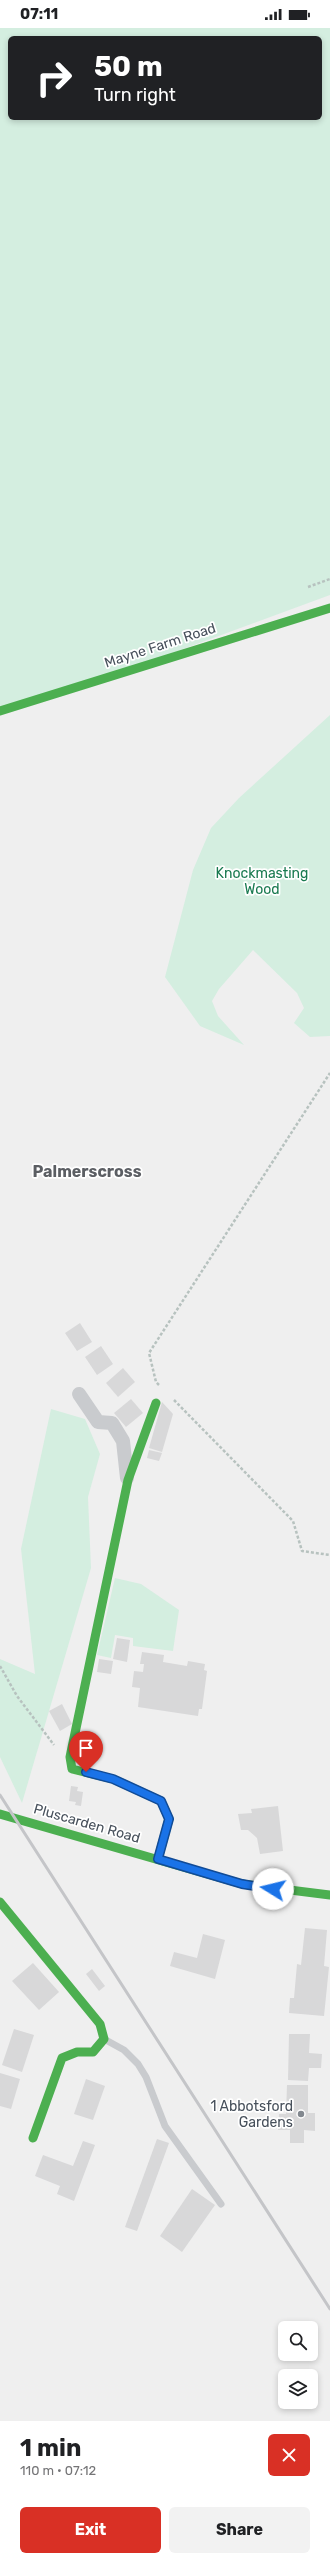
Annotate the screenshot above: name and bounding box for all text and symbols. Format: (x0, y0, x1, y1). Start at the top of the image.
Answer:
text: 07:11 (20, 5, 58, 23)
text: 50 m (94, 50, 163, 83)
icon: right (28, 52, 80, 104)
text: Turn right (94, 84, 176, 106)
street label: Mayne Farm Road (102, 619, 218, 671)
park label: Knockmasting Wood (216, 865, 308, 898)
district label: Palmerscross (32, 1162, 142, 1181)
pin (69, 1731, 103, 1772)
icon: arrive (75, 1737, 97, 1759)
street label: Pluscarden Road (32, 1800, 142, 1847)
position arrow (252, 1868, 294, 1910)
place label: 1 Abbotsford Gardens (211, 2098, 293, 2131)
marker: 1 Abbotsford Gardens (296, 2109, 306, 2119)
map controls (278, 2321, 318, 2409)
button: search (278, 2321, 318, 2361)
button: layers (278, 2369, 318, 2409)
text: 1 min (20, 2434, 81, 2462)
button: close (268, 2434, 310, 2476)
text: 110 m · 07:12 (20, 2463, 96, 2478)
button: Exit (20, 2507, 161, 2553)
button: Share (169, 2507, 310, 2553)

